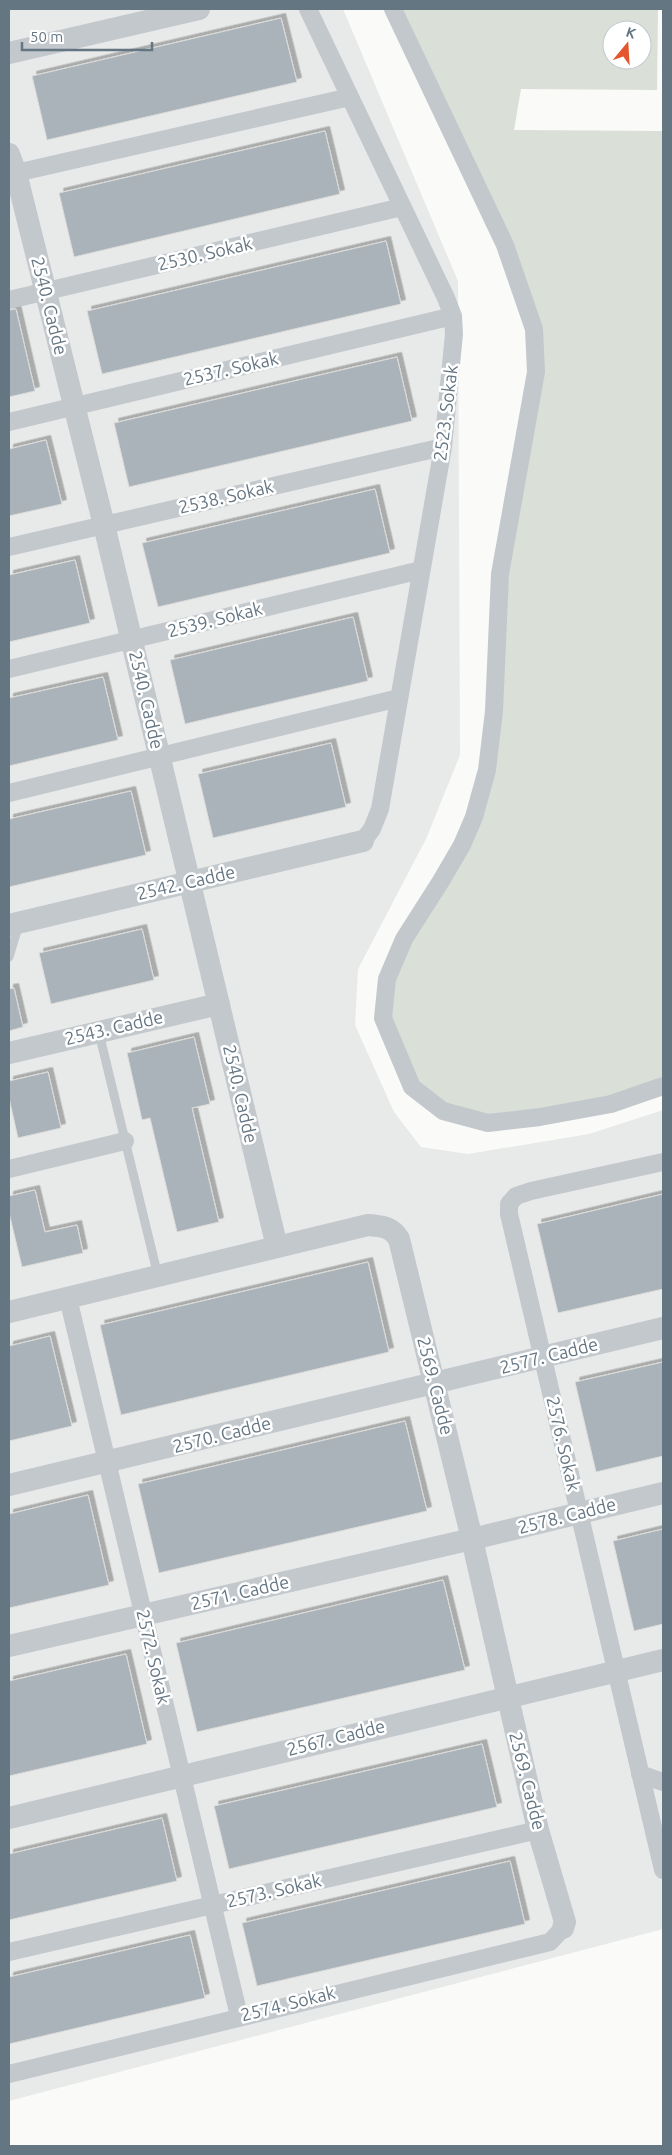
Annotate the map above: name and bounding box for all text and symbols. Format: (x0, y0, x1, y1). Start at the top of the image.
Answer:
scale bar (22, 20, 152, 52)
north arrow (602, 20, 652, 70)
text: K (624, 24, 639, 42)
text: 50 m (30, 28, 63, 45)
street label: 2530. Sokak (155, 232, 254, 274)
street label: 2540. Cadde (28, 255, 72, 357)
street label: 2537. Sokak (181, 347, 280, 389)
street label: 2523. Sokak (429, 364, 461, 462)
street label: 2538. Sokak (176, 475, 275, 517)
street label: 2539. Sokak (165, 598, 264, 640)
street label: 2540. Cadde (126, 649, 168, 751)
street label: 2542. Cadde (135, 861, 237, 903)
street label: 2543. Cadde (63, 1006, 165, 1048)
street label: 2540. Cadde (220, 1043, 262, 1145)
street label: 2577. Cadde (498, 1333, 600, 1377)
street label: 2569. Cadde (414, 1335, 458, 1437)
street label: 2576. Sokak (543, 1394, 585, 1493)
street label: 2570. Cadde (171, 1412, 273, 1456)
street label: 2578. Cadde (516, 1493, 618, 1537)
street label: 2571. Cadde (189, 1571, 291, 1613)
street label: 2572. Sokak (133, 1607, 175, 1706)
street label: 2567. Cadde (285, 1715, 387, 1759)
street label: 2569. Cadde (506, 1730, 550, 1832)
street label: 2573. Sokak (224, 1869, 323, 1911)
street label: 2574. Sokak (238, 1982, 337, 2024)

